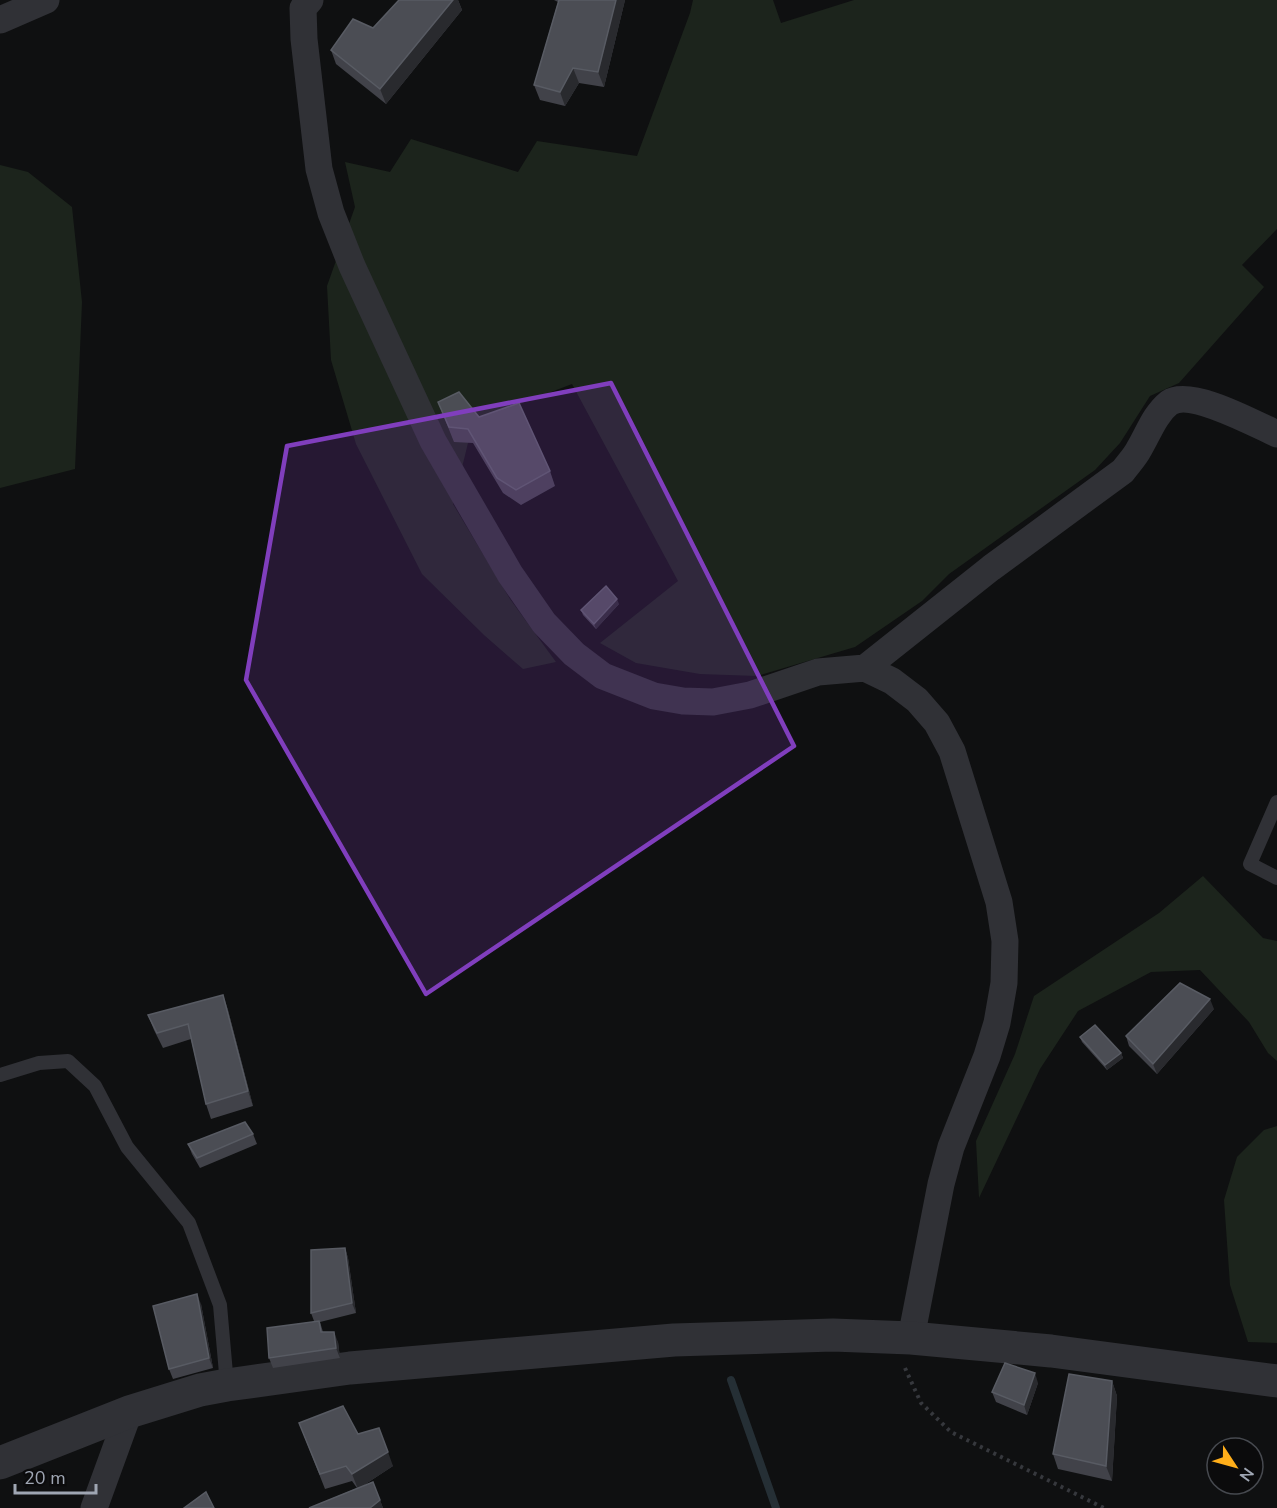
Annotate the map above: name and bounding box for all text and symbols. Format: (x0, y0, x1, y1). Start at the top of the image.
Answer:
north arrow (1205, 1436, 1265, 1496)
scale bar (15, 1457, 96, 1495)
text: N (1234, 1463, 1259, 1486)
text: 20 m (24, 1466, 66, 1490)

